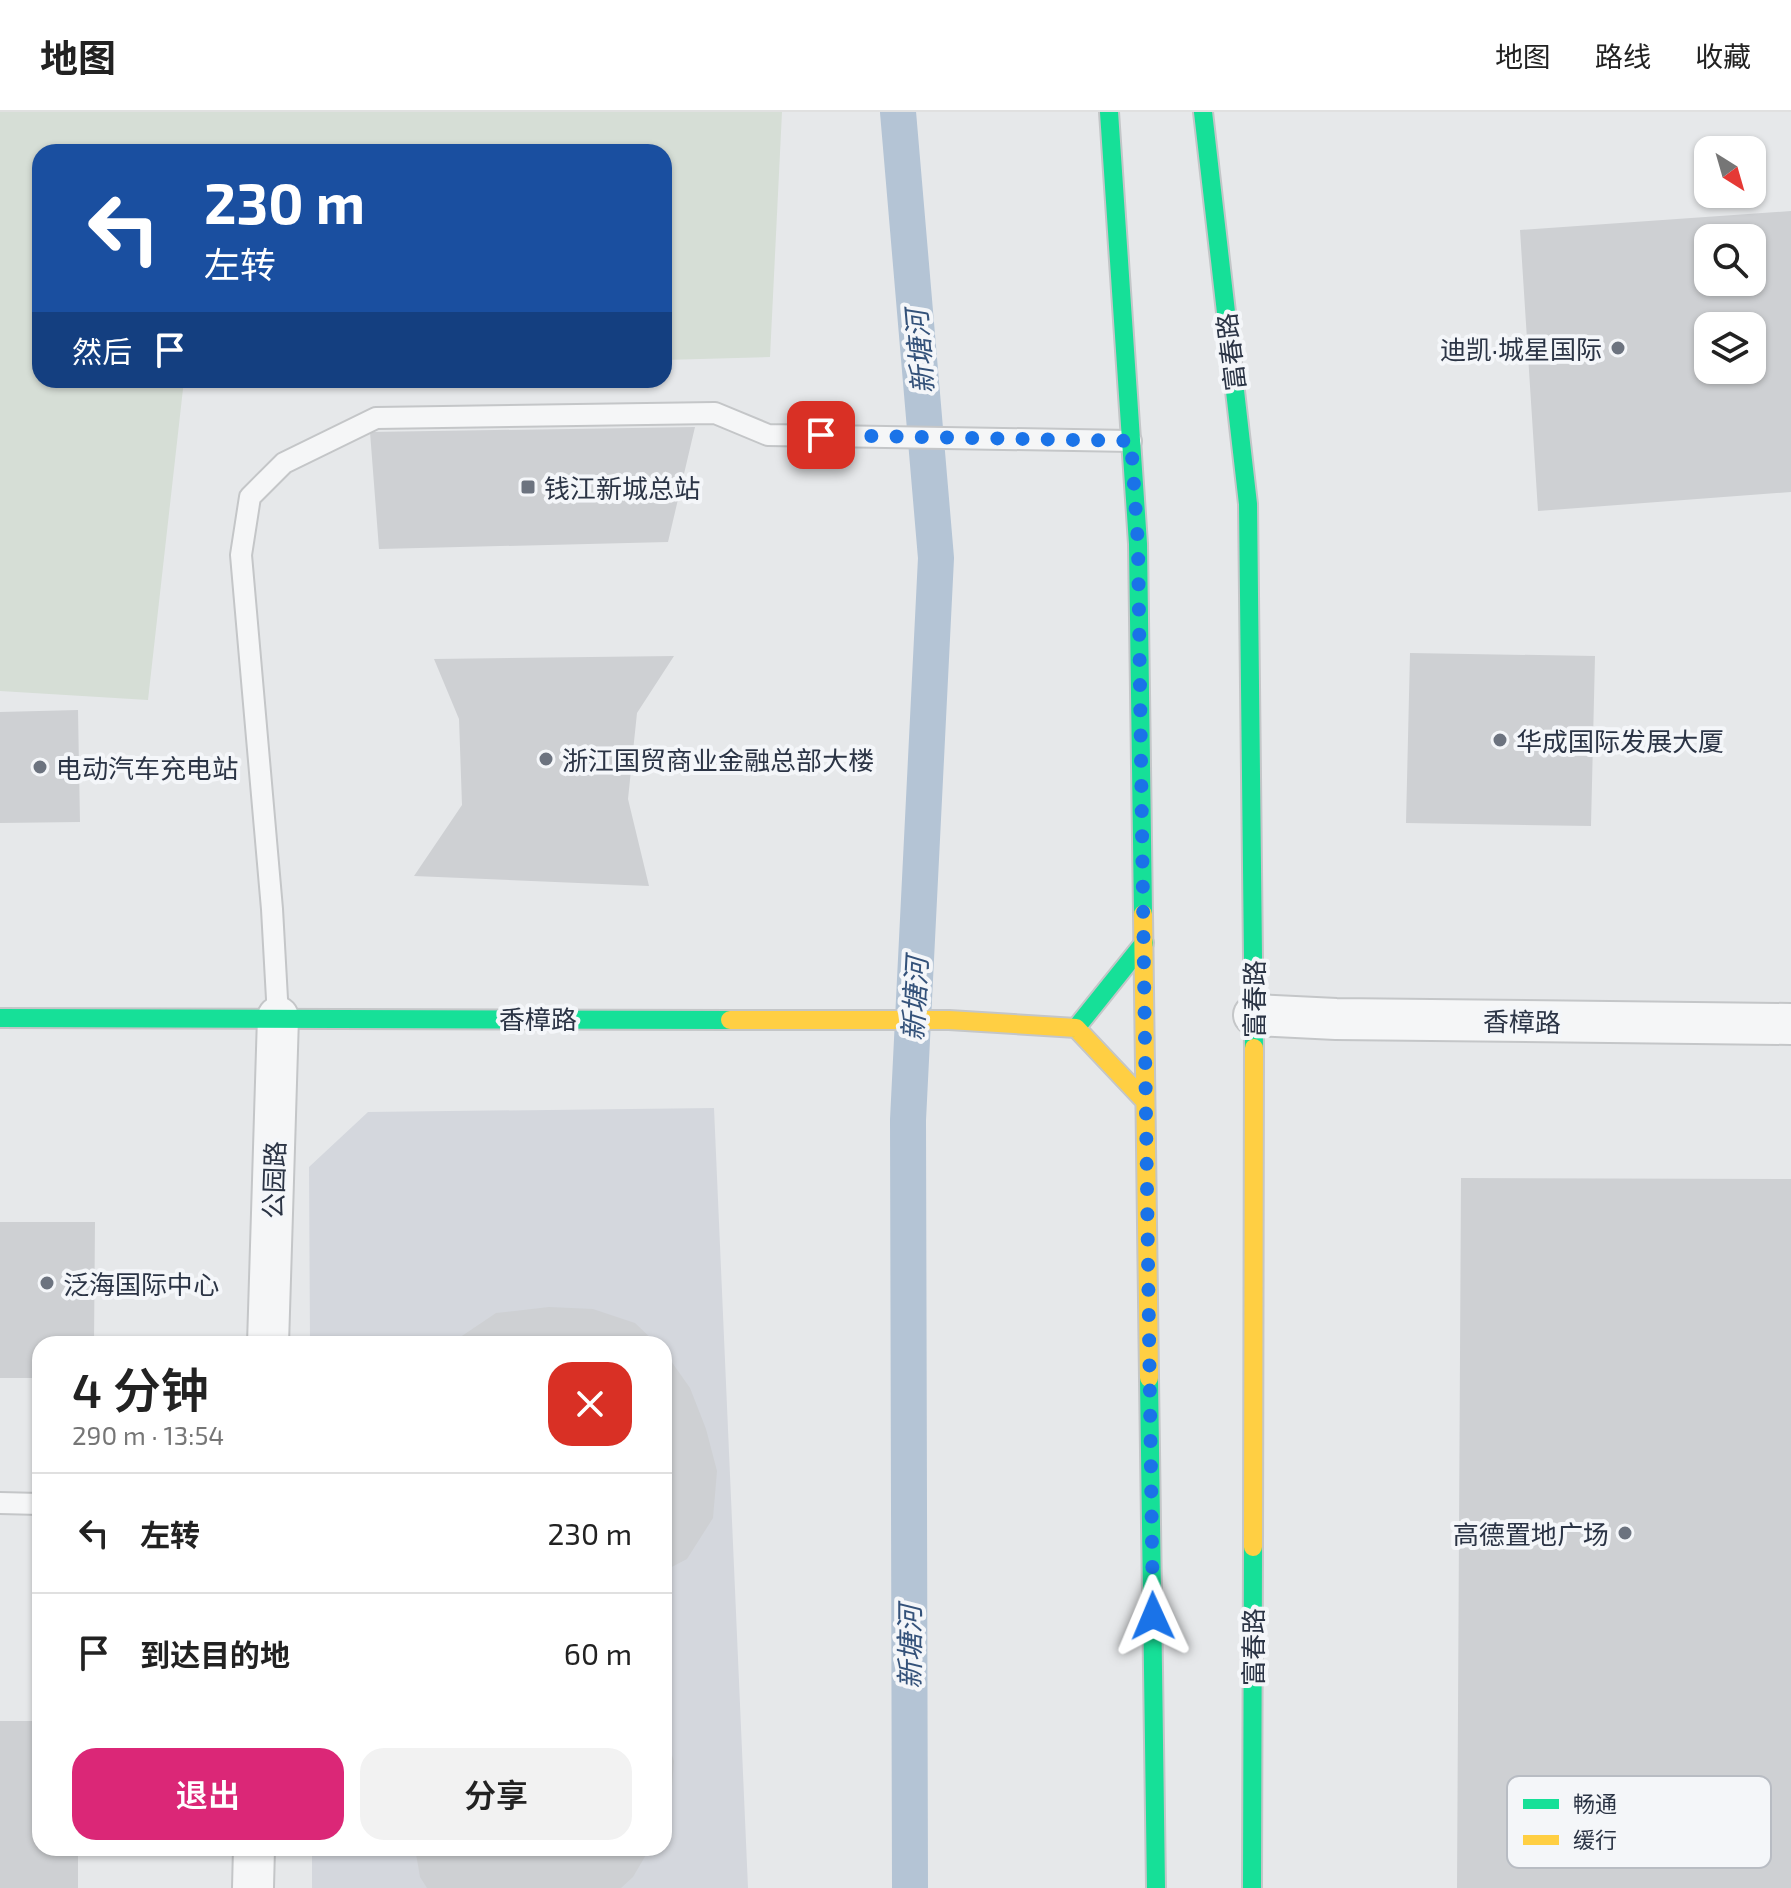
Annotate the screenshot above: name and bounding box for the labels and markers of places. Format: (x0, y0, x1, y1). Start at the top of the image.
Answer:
place label: 迪凯·城星国际 (1440, 333, 1602, 364)
marker: 迪凯·城星国际 (1609, 339, 1627, 357)
pin (787, 401, 855, 469)
place label: 钱江新城总站 (544, 472, 700, 503)
marker: 钱江新城总站 (519, 478, 537, 496)
place label: 华成国际发展大厦 (1516, 725, 1724, 756)
marker: 华成国际发展大厦 (1491, 731, 1509, 749)
place label: 浙江国贸商业金融总部大楼 (562, 744, 874, 775)
marker: 浙江国贸商业金融总部大楼 (537, 750, 555, 768)
place label: 电动汽车充电站 (56, 752, 238, 783)
marker: 电动汽车充电站 (31, 758, 49, 776)
place label: 泛海国际中心 (63, 1268, 219, 1299)
marker: 泛海国际中心 (38, 1274, 56, 1292)
place label: 高德置地广场 (1453, 1518, 1609, 1549)
marker: 高德置地广场 (1616, 1524, 1634, 1542)

